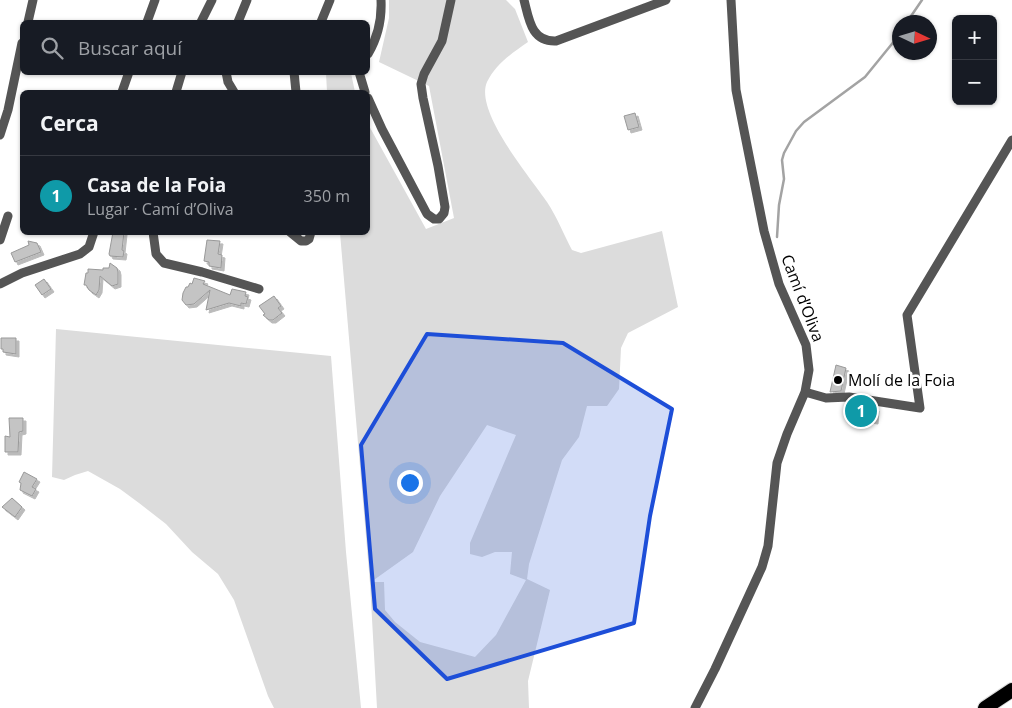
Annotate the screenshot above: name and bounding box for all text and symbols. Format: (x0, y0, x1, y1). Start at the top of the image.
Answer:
north arrow (892, 15, 937, 60)
map controls (952, 15, 997, 105)
button: + (952, 15, 997, 60)
search box (20, 20, 370, 75)
icon: search (38, 34, 66, 62)
text: Buscar aquí (78, 35, 182, 61)
button: − (952, 60, 997, 105)
text: Cerca (40, 109, 99, 137)
text: Casa de la Foia (87, 172, 226, 198)
text: 1 (51, 185, 61, 207)
text: 350 m (304, 185, 350, 207)
text: Lugar · Camí d’Oliva (87, 198, 234, 220)
street label: Camí d’Oliva (776, 251, 830, 345)
place label: Molí de la Foia (848, 369, 955, 391)
marker: Molí de la Foia (832, 374, 844, 386)
pin: 1 (845, 392, 877, 430)
your location (397, 470, 423, 496)

